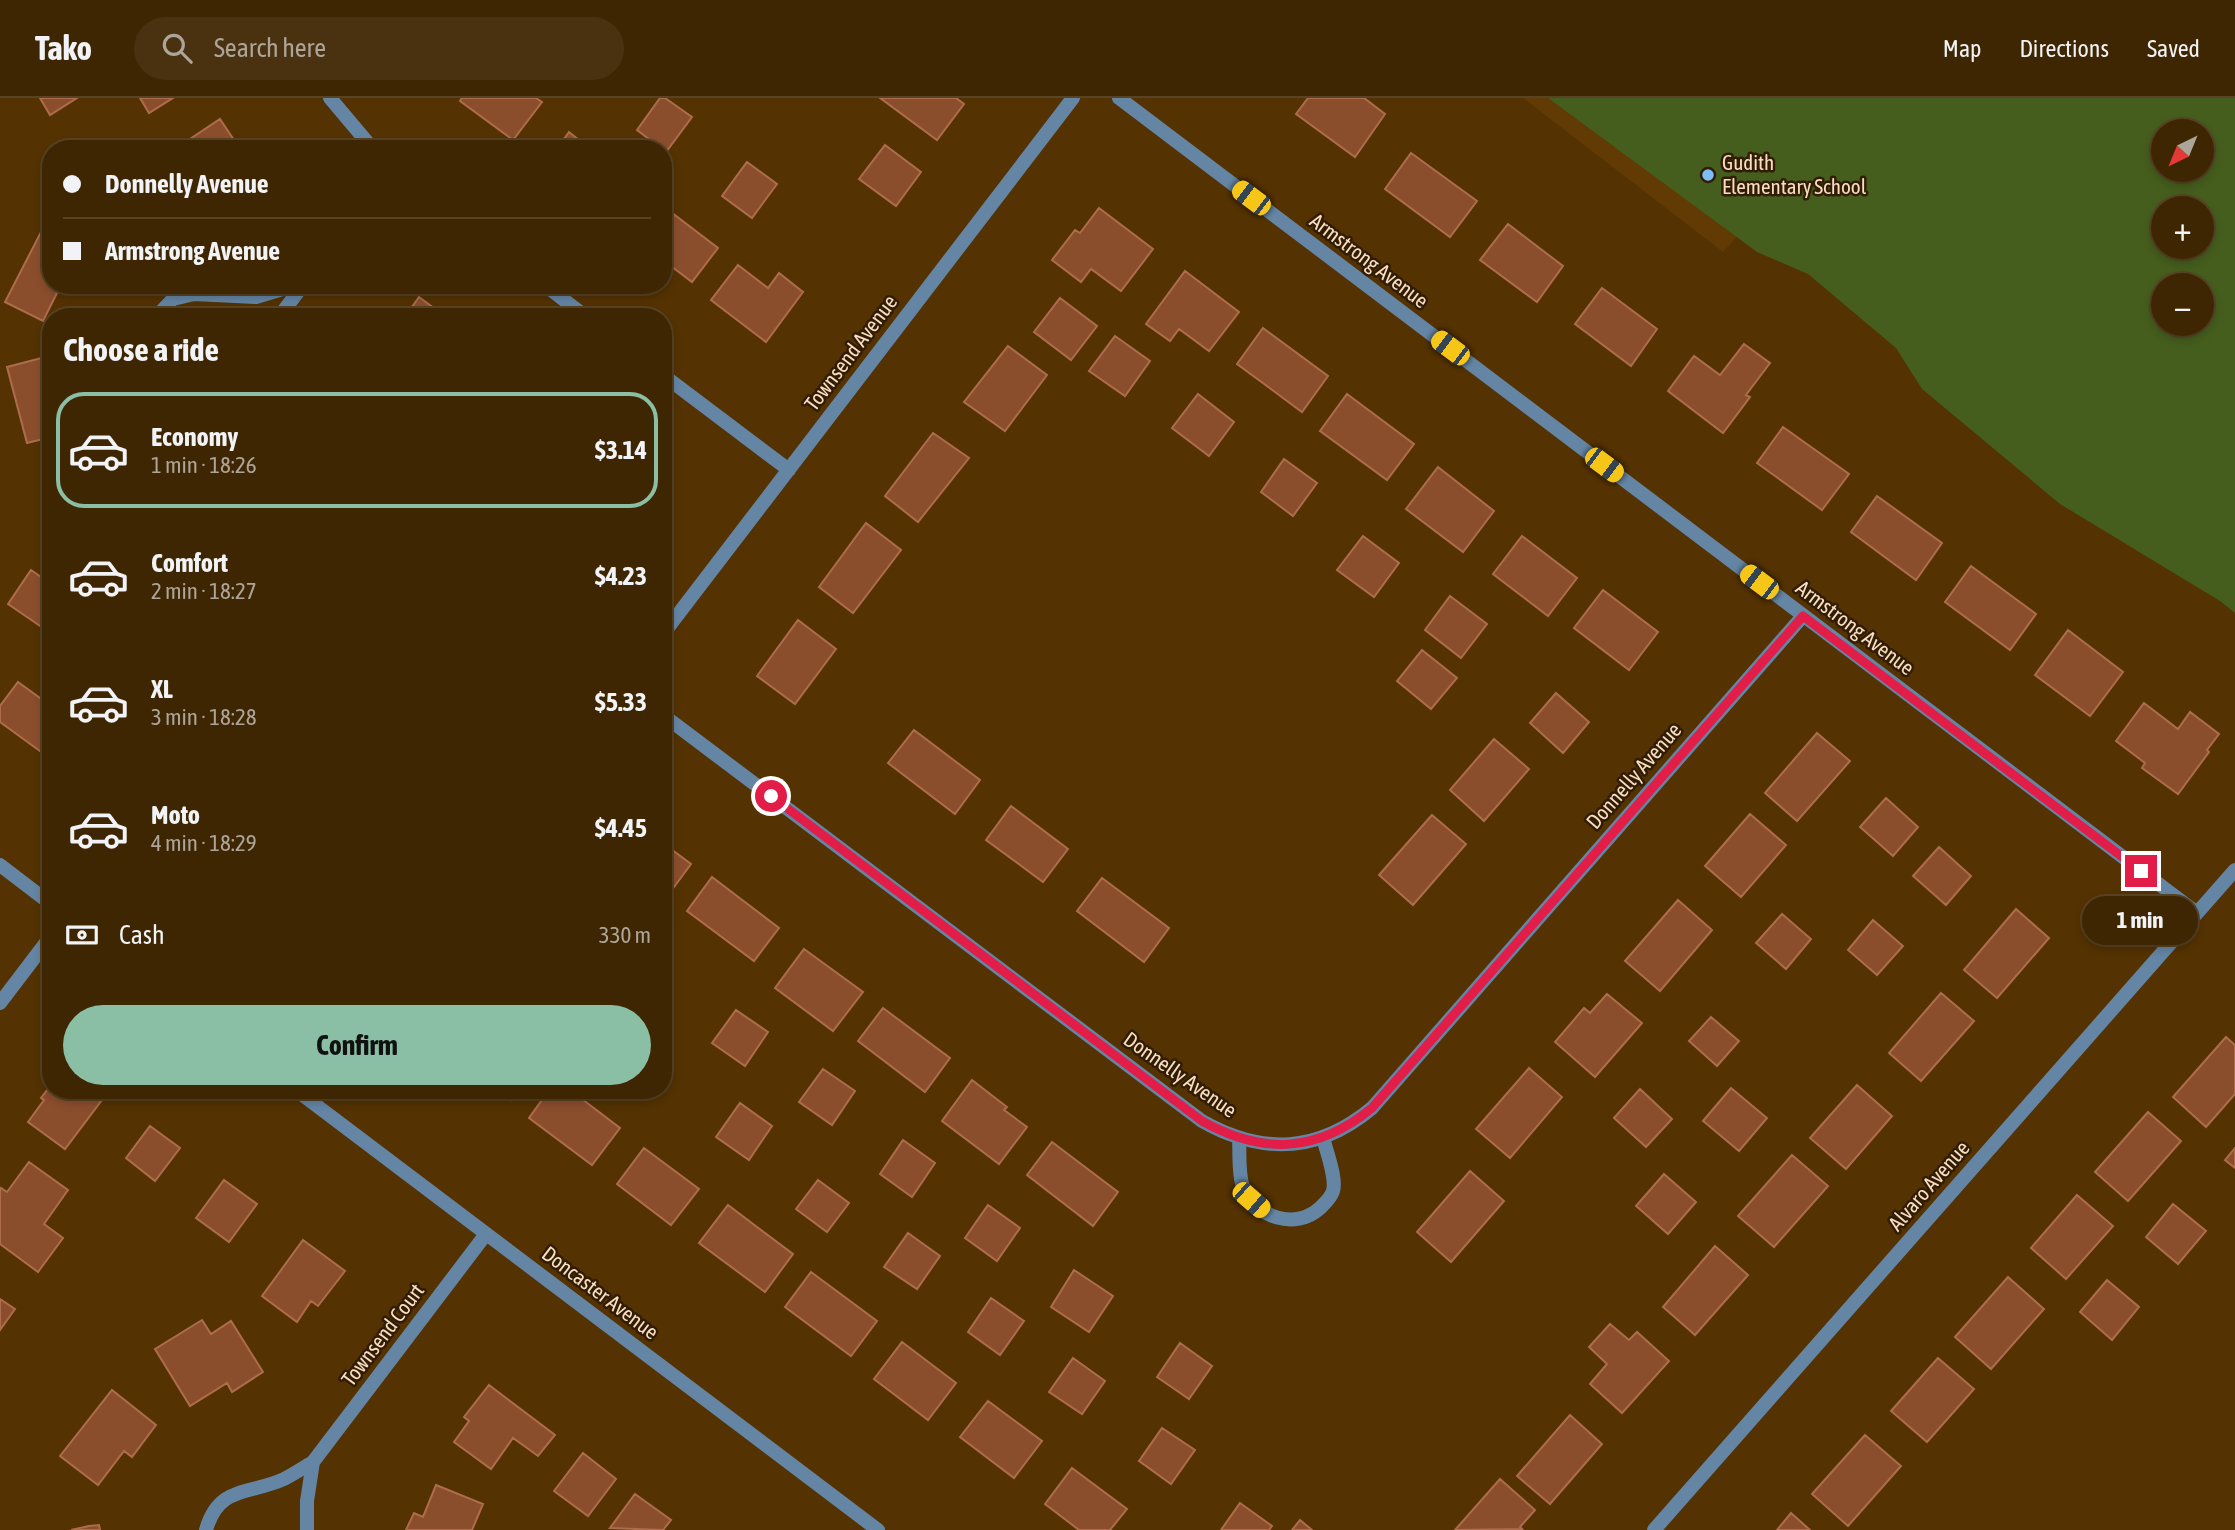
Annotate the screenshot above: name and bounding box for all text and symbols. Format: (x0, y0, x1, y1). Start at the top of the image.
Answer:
search box (134, 17, 624, 80)
text: Tako (35, 29, 92, 67)
icon: search (158, 29, 196, 67)
text: Search here (214, 33, 326, 63)
text: Map (1943, 35, 1981, 62)
text: Directions (2019, 35, 2109, 62)
text: Saved (2147, 35, 2200, 62)
north arrow (2151, 119, 2214, 182)
map controls (2151, 119, 2214, 336)
place label: Gudith Elementary School (1722, 150, 1867, 198)
marker: Gudith Elementary School (1700, 167, 1716, 183)
text: Donnelly Avenue (105, 169, 269, 199)
car (1228, 177, 1275, 219)
button: + (2151, 196, 2214, 259)
street label: Armstrong Avenue (1306, 208, 1433, 312)
text: Armstrong Avenue (105, 236, 280, 266)
button: − (2151, 273, 2214, 336)
street label: Townsend Avenue (799, 290, 901, 415)
car (1427, 327, 1474, 369)
text: Choose a ride (63, 331, 219, 368)
icon: car (67, 419, 130, 482)
text: Economy (151, 422, 238, 452)
text: $3.14 (595, 435, 647, 465)
car (1581, 444, 1628, 486)
text: 1 min · 18:26 (151, 452, 257, 478)
icon: car (67, 545, 130, 608)
text: Comfort (151, 548, 228, 578)
text: $4.23 (595, 561, 647, 591)
car (1736, 561, 1783, 603)
street label: Armstrong Avenue (1792, 575, 1919, 679)
text: 2 min · 18:27 (151, 578, 257, 604)
icon: car (67, 671, 130, 734)
text: XL (151, 674, 173, 704)
text: $5.33 (595, 687, 647, 717)
text: 3 min · 18:28 (151, 704, 257, 730)
street label: Donnelly Avenue (1581, 718, 1686, 833)
route start (755, 780, 787, 812)
icon: car (67, 797, 130, 860)
text: Moto (151, 800, 200, 830)
text: $4.45 (595, 813, 647, 843)
text: 4 min · 18:29 (151, 830, 257, 856)
route end (2125, 855, 2157, 887)
callout: 1 min (2083, 896, 2199, 944)
text: 1 min (2117, 907, 2163, 933)
icon: cash (63, 916, 101, 954)
text: Cash (119, 920, 165, 950)
text: 330 m (599, 922, 651, 948)
button: Confirm (63, 1005, 651, 1085)
street label: Donnelly Avenue (1120, 1026, 1242, 1122)
street label: Alvaro Avenue (1883, 1136, 1974, 1235)
car (1229, 1178, 1274, 1222)
street label: Doncaster Avenue (538, 1241, 663, 1344)
street label: Townsend Court (336, 1279, 428, 1390)

